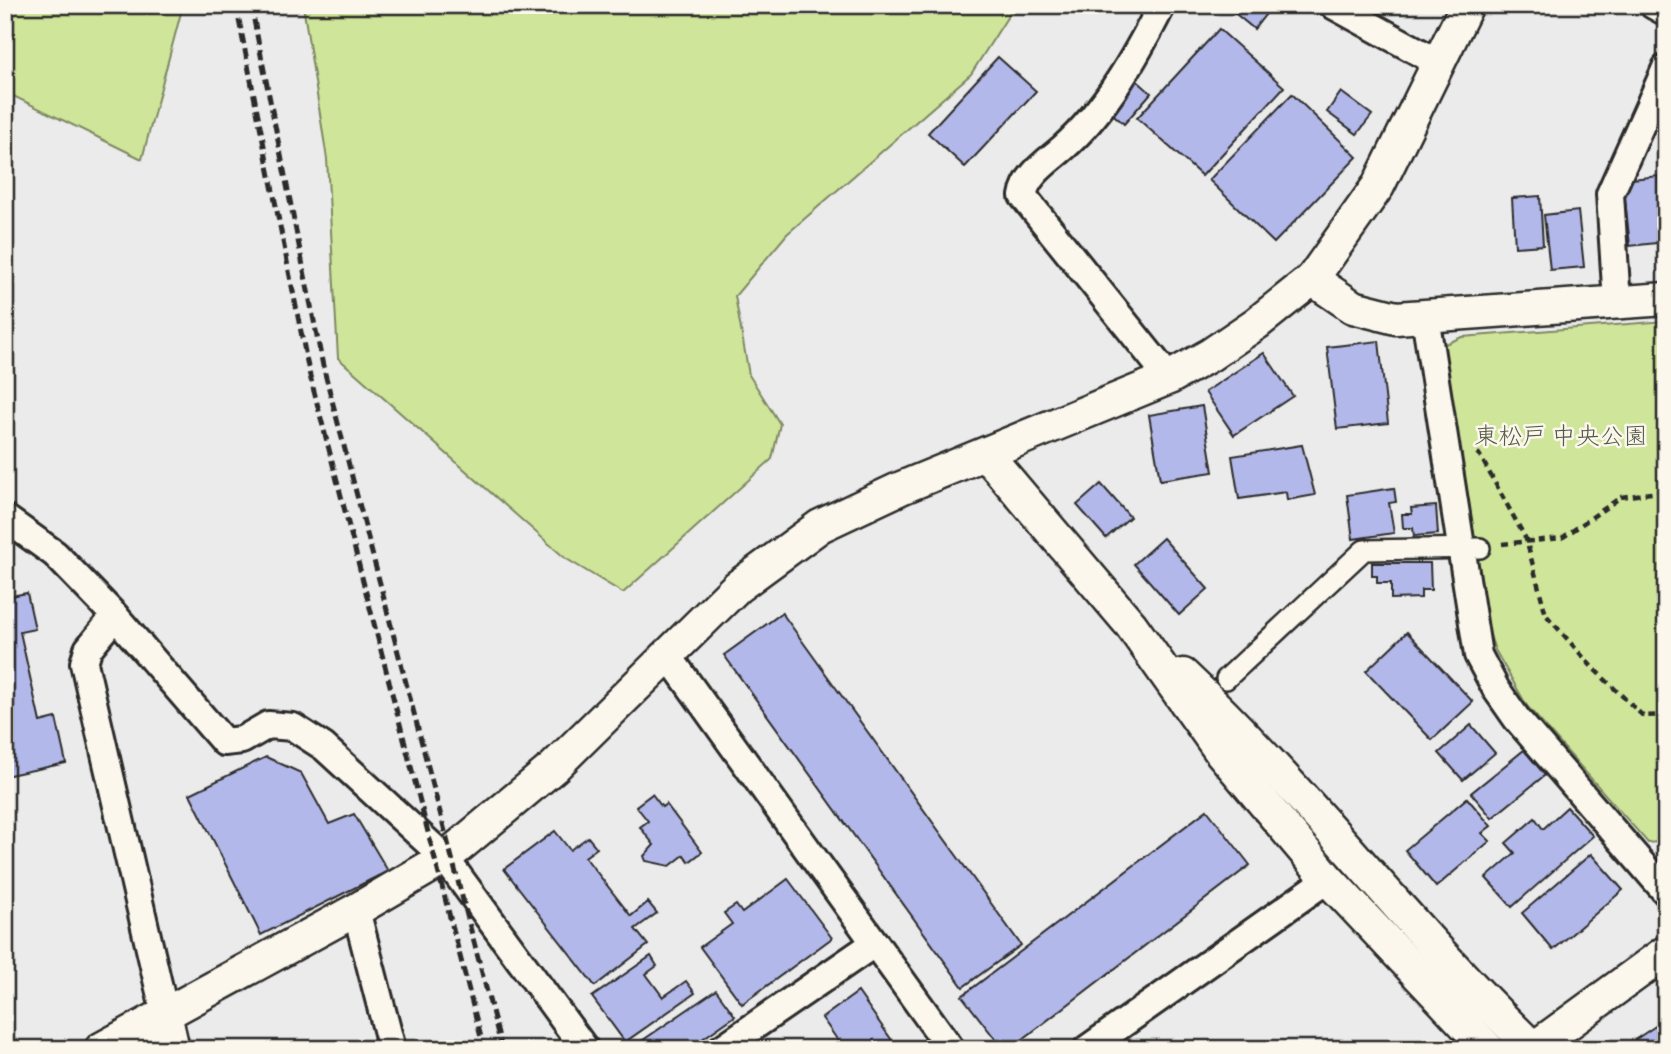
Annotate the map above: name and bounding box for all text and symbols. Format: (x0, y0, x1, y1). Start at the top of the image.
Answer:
park label: 東松戸 中央公園 (1474, 421, 1648, 450)

